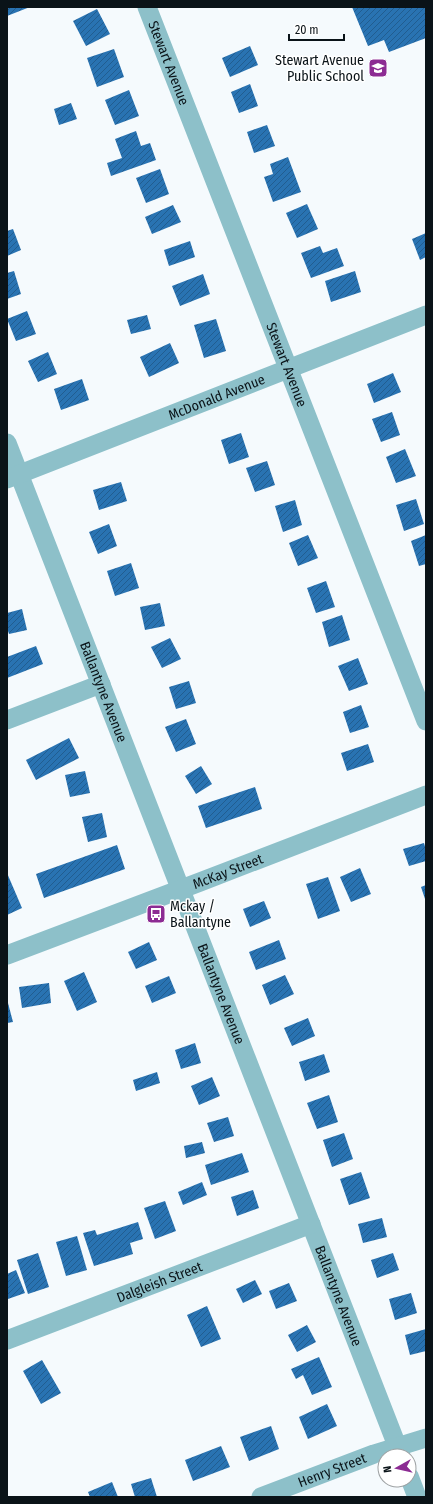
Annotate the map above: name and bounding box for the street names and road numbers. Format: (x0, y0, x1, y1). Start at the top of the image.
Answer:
street label: Stewart Avenue (144, 19, 193, 108)
street label: Stewart Avenue (262, 320, 310, 409)
street label: McDonald Avenue (166, 371, 267, 424)
street label: Ballantyne Avenue (76, 639, 131, 745)
street label: McKay Street (190, 850, 266, 893)
street label: Ballantyne Avenue (194, 941, 248, 1047)
street label: Ballantyne Avenue (311, 1243, 365, 1349)
street label: Dalgleish Street (114, 1258, 205, 1306)
street label: Henry Street (296, 1450, 369, 1491)

